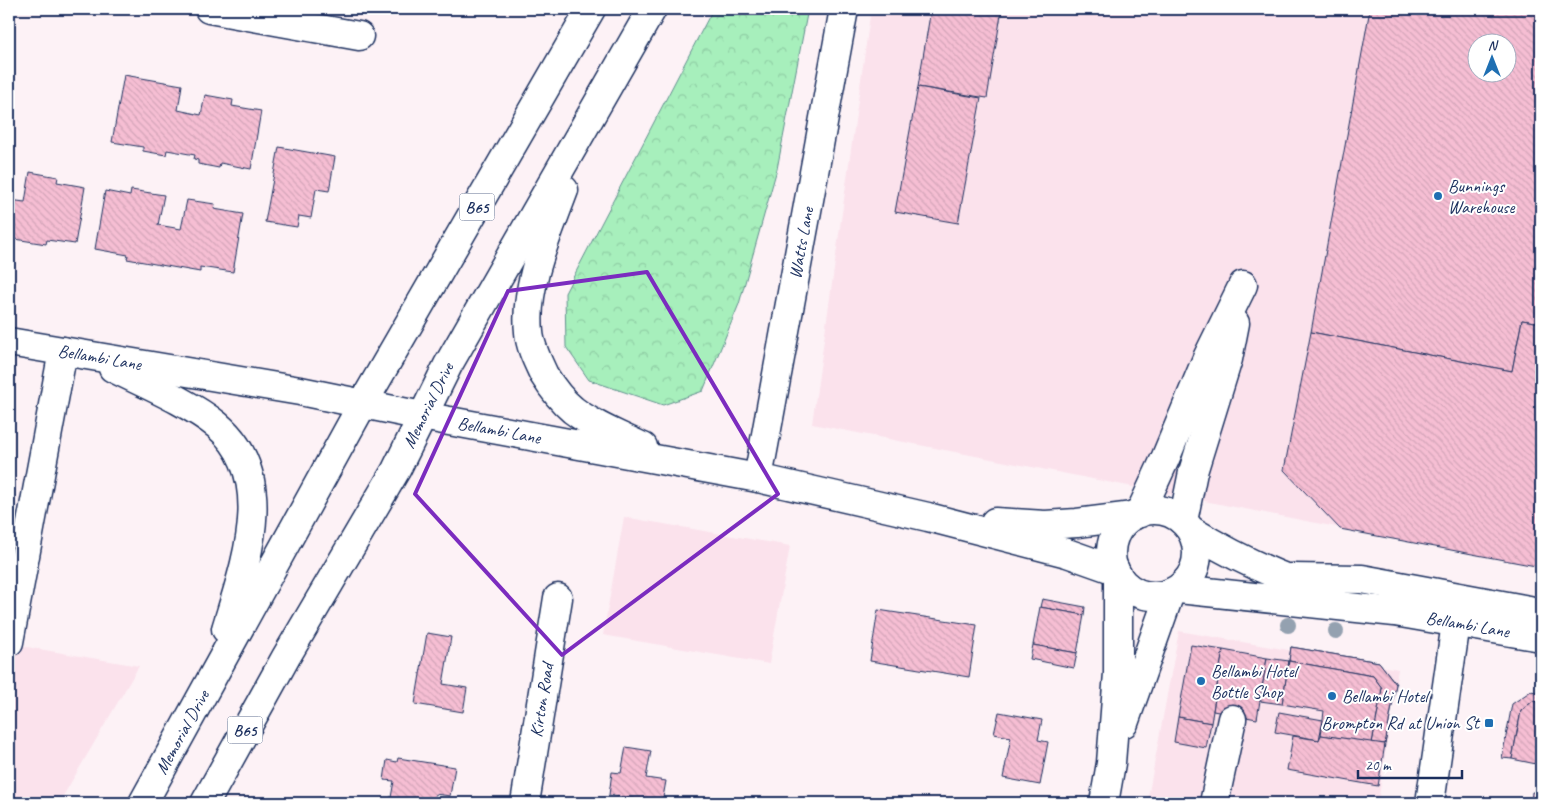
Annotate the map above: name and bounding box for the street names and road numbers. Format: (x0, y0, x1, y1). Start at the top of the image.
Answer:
road number: B65 (460, 193, 494, 220)
street label: Watts Lane (784, 204, 819, 280)
street label: Bellambi Lane (57, 339, 144, 375)
street label: Memorial Drive (398, 358, 459, 452)
street label: Bellambi Lane (456, 412, 543, 449)
street label: Bellambi Lane (1425, 607, 1512, 643)
street label: Kirton Road (525, 659, 559, 739)
street label: Memorial Drive (150, 685, 215, 778)
road number: B65 (228, 716, 262, 744)

